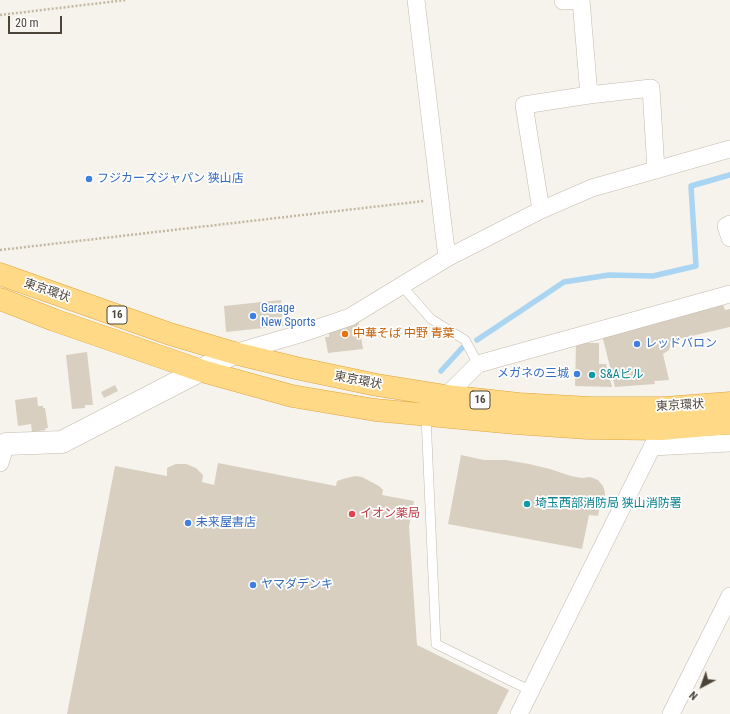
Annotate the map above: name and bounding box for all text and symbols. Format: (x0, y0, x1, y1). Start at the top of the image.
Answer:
scale bar (10, 8, 64, 34)
text: 20 m (15, 16, 39, 30)
place label: フジカーズジャパン 狭山店 (97, 172, 244, 186)
marker: フジカーズジャパン 狭山店 (84, 174, 94, 184)
street label: 東京環状 (22, 276, 72, 306)
place label: Garage New Sports (261, 302, 316, 330)
road number: 16 (107, 306, 127, 324)
marker: Garage New Sports (248, 311, 258, 321)
place label: 中華そば 中野 青葉 (353, 327, 455, 341)
marker: 中華そば 中野 青葉 (340, 329, 350, 339)
place label: レッドバロン (645, 337, 717, 351)
marker: レッドバロン (632, 339, 642, 349)
place label: メガネの三城 (497, 367, 569, 381)
place label: S&Aビル (600, 368, 644, 382)
street label: 東京環状 (333, 369, 383, 393)
marker: メガネの三城 (572, 369, 582, 379)
marker: S&Aビル (587, 370, 597, 380)
road number: 16 (470, 391, 490, 409)
street label: 東京環状 (656, 398, 704, 414)
place label: 埼玉西部消防局 狭山消防署 (535, 497, 682, 511)
marker: 埼玉西部消防局 狭山消防署 (522, 499, 532, 509)
place label: イオン薬局 (360, 507, 420, 521)
marker: イオン薬局 (347, 509, 357, 519)
place label: 未来屋書店 (196, 516, 256, 530)
marker: 未来屋書店 (183, 518, 193, 528)
place label: ヤマダデンキ (261, 578, 333, 592)
marker: ヤマダデンキ (248, 580, 258, 590)
north arrow (682, 666, 722, 706)
text: N (687, 688, 701, 703)

